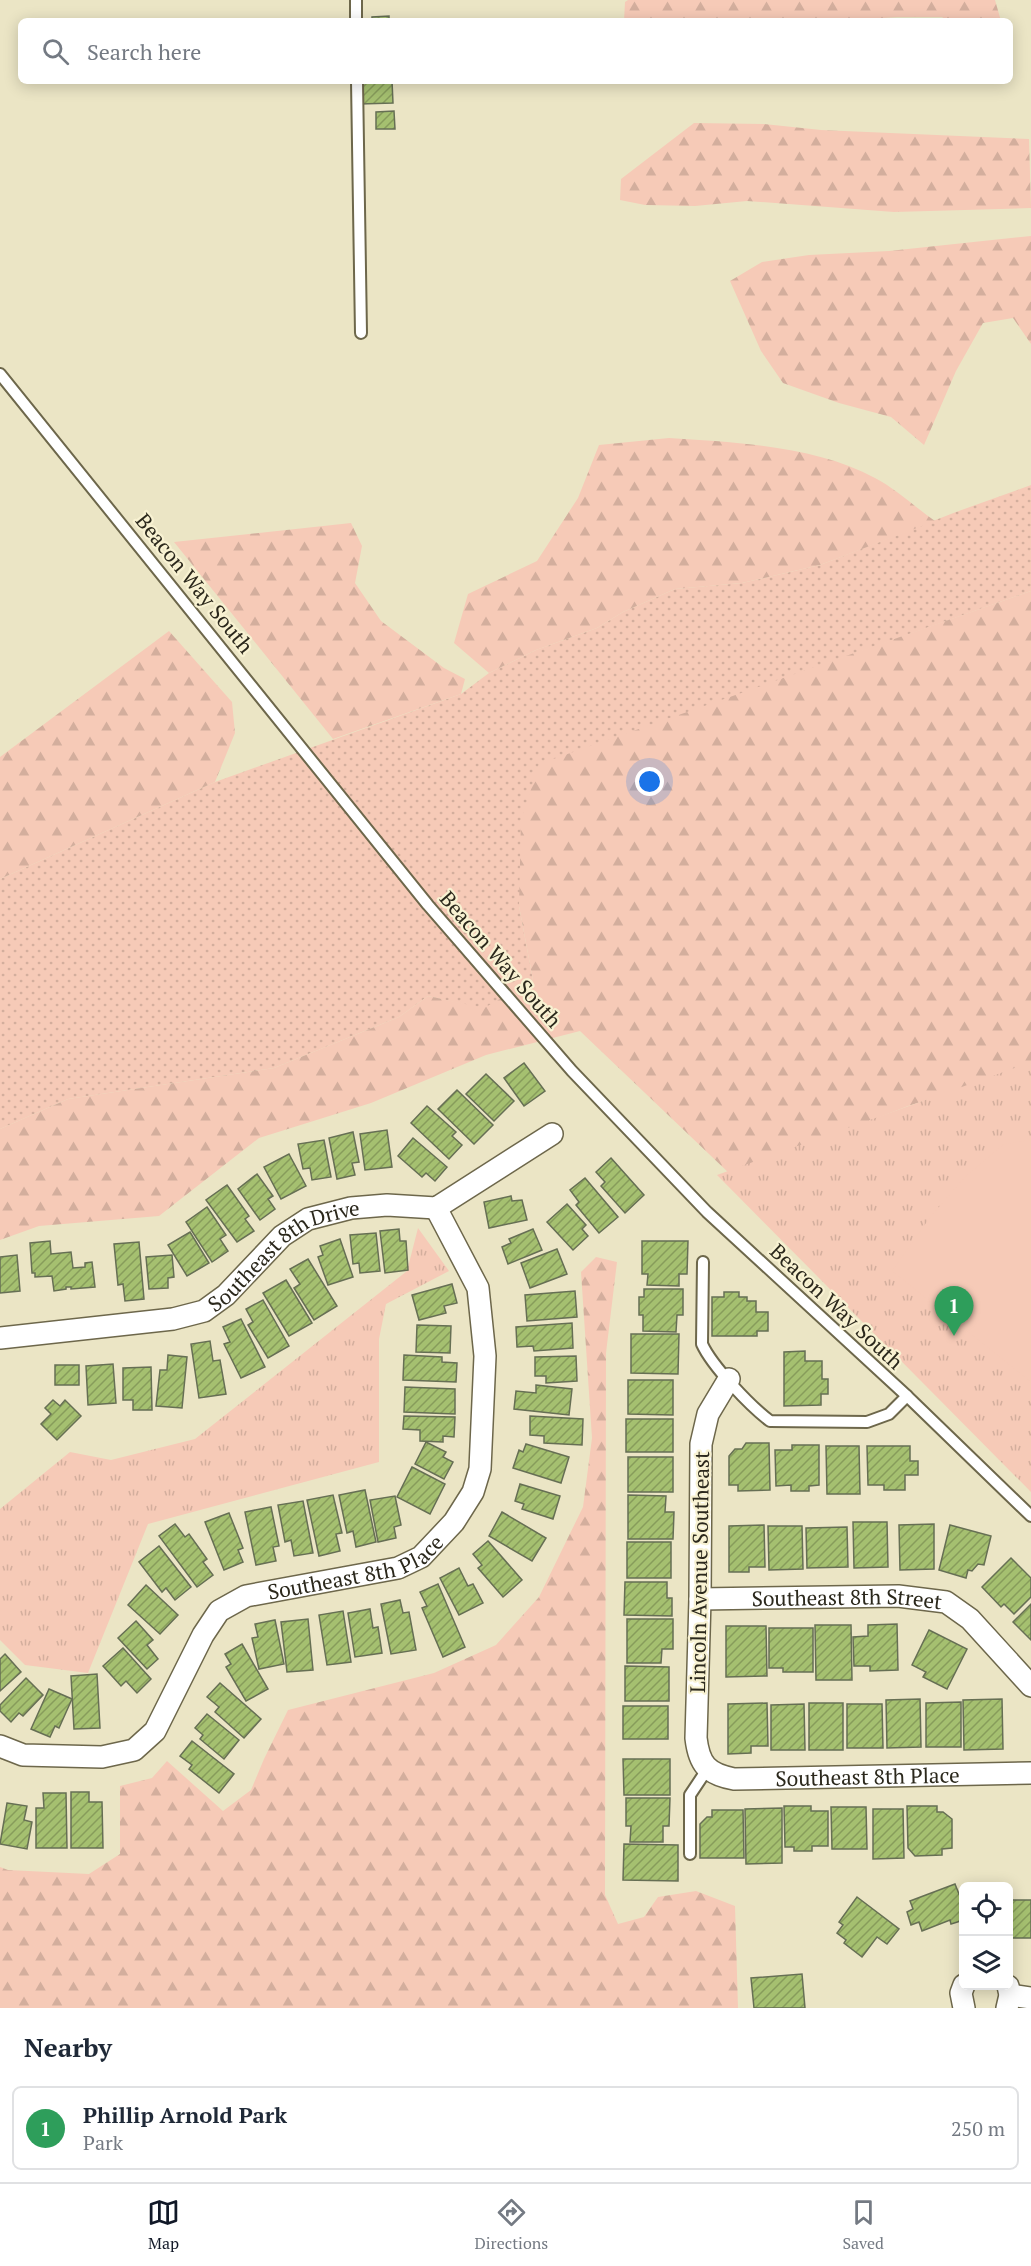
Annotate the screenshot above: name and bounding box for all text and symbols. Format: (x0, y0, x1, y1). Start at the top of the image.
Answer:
search box (18, 18, 1013, 84)
icon: search (39, 35, 72, 68)
text: Search here (87, 37, 201, 66)
street label: Beacon Way South (130, 507, 260, 659)
your location (635, 767, 664, 796)
street label: Beacon Way South (434, 885, 568, 1033)
street label: Southeast 8th Drive (202, 1193, 361, 1318)
street label: Beacon Way South (764, 1237, 910, 1375)
pin: 1 (934, 1286, 974, 1336)
street label: Lincoln Avenue Southeast (683, 1451, 715, 1693)
street label: Southeast 8th Place (265, 1528, 449, 1606)
street label: Southeast 8th Street (751, 1582, 944, 1615)
street label: Southeast 8th Place (775, 1760, 960, 1792)
map controls (959, 1882, 1013, 1990)
button: locate (959, 1882, 1013, 1936)
button: layers (959, 1936, 1013, 1990)
text: Nearby (24, 2030, 112, 2064)
text: Phillip Arnold Park (83, 2100, 287, 2129)
text: 1 (40, 2115, 51, 2142)
text: 250 m (951, 2115, 1005, 2142)
text: Park (83, 2129, 123, 2156)
tab: Map (147, 2196, 180, 2254)
tab: Directions (474, 2196, 548, 2254)
tab: Saved (842, 2196, 884, 2254)

